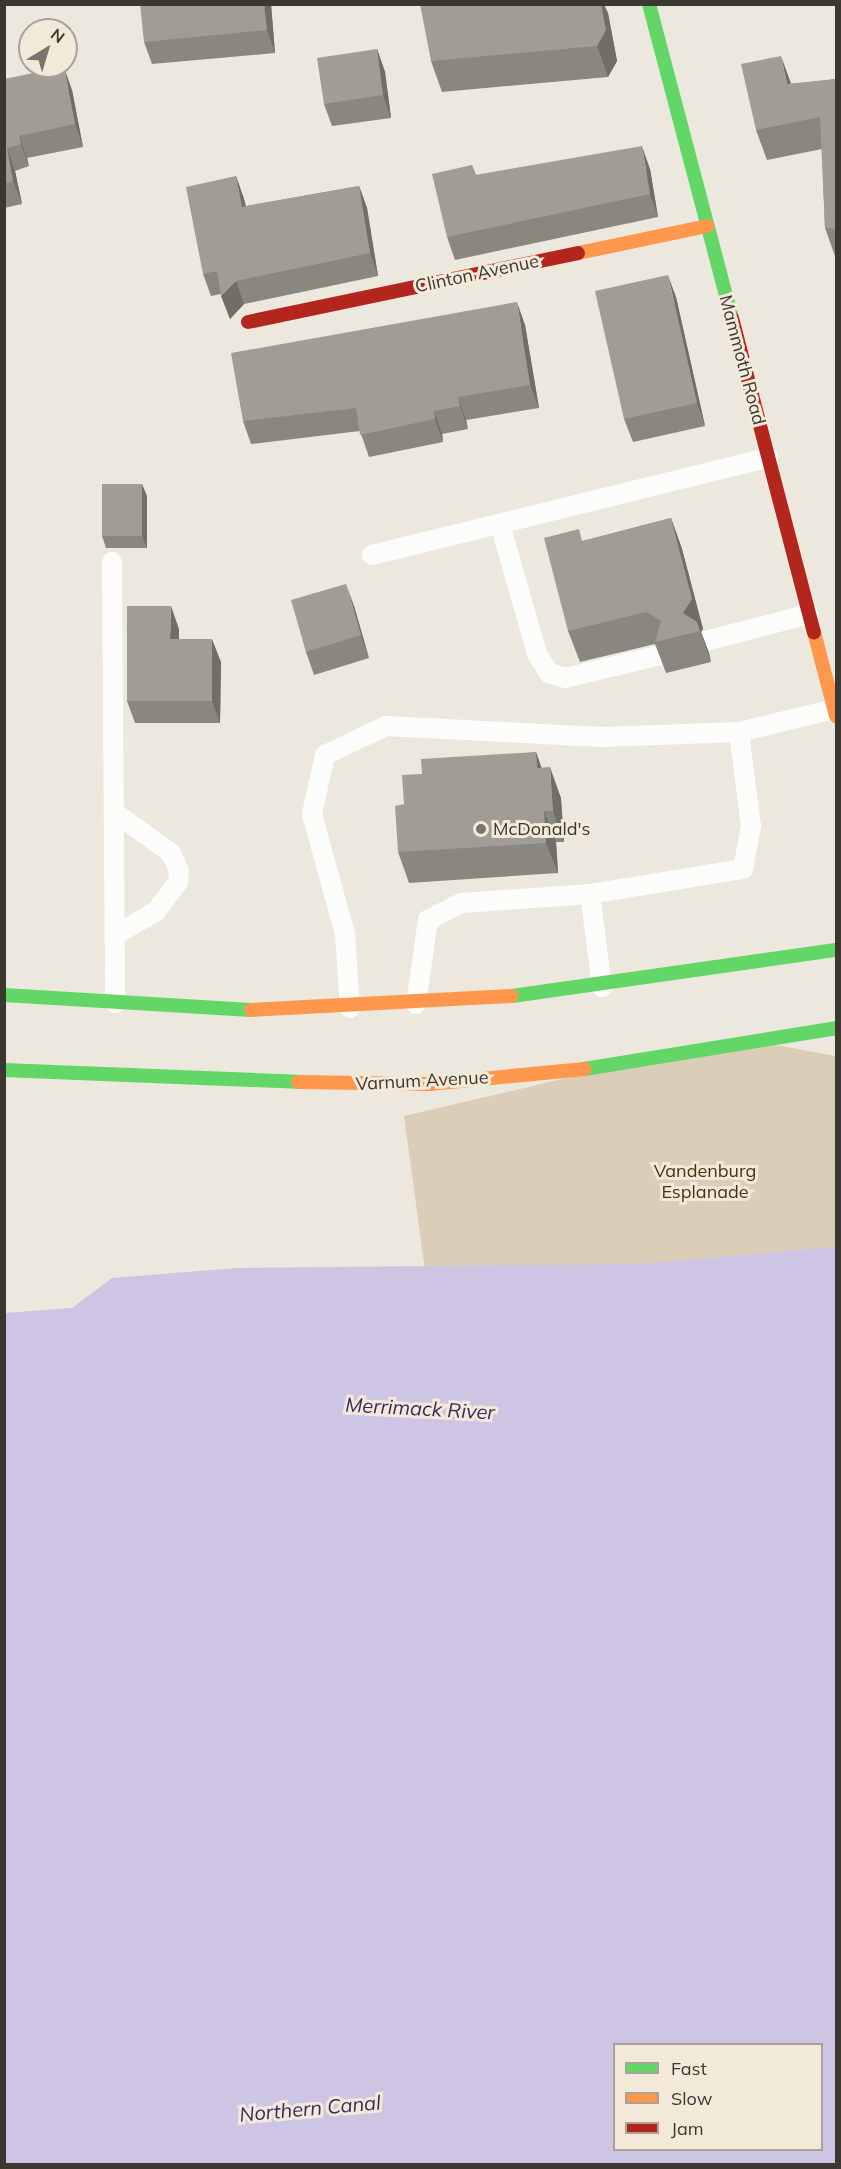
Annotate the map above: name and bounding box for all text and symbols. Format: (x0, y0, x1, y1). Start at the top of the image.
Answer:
north arrow (18, 18, 78, 78)
text: N (47, 24, 69, 47)
street label: Clinton Avenue (413, 250, 541, 298)
street label: Mammoth Road (714, 293, 770, 427)
place label: McDonald's (493, 818, 590, 840)
marker: McDonald's (474, 822, 488, 836)
street label: Varnum Avenue (355, 1067, 489, 1095)
park label: Vandenburg Esplanade (654, 1161, 756, 1204)
water label: Merrimack River (345, 1392, 495, 1424)
legend (613, 2043, 823, 2151)
text: Fast (671, 2057, 707, 2080)
text: Slow (671, 2087, 712, 2110)
water label: Northern Canal (238, 2090, 382, 2126)
text: Jam (671, 2117, 704, 2140)

